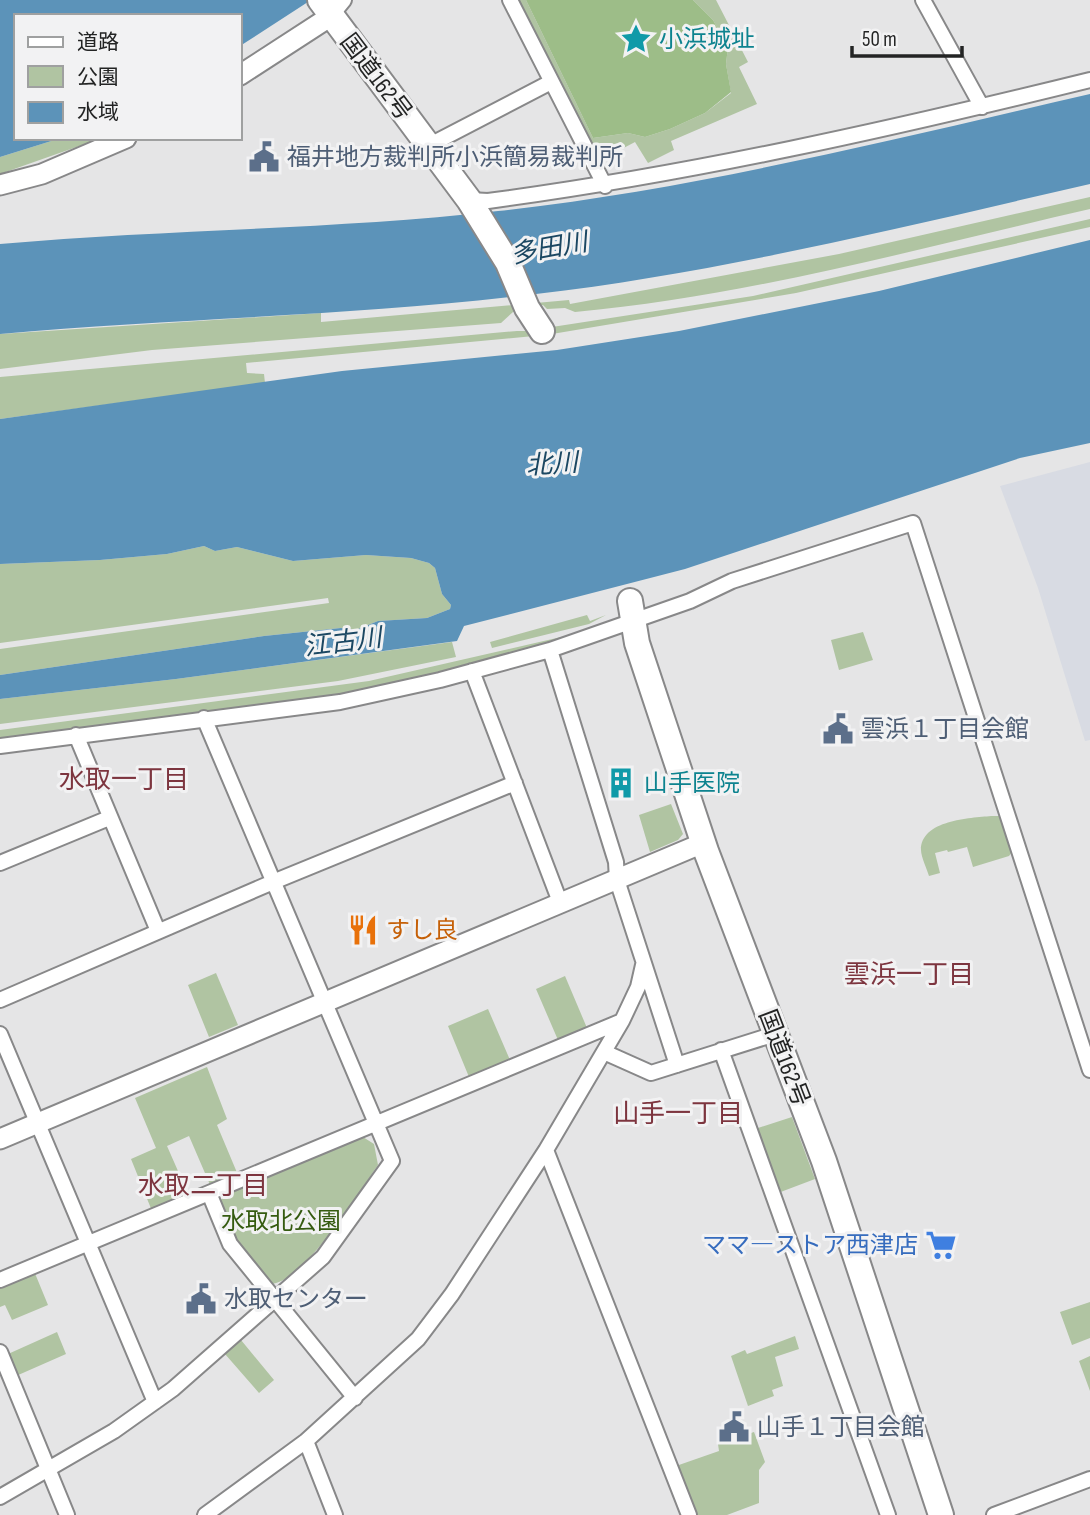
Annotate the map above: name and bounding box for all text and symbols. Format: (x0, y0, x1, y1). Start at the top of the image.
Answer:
legend (14, 14, 242, 140)
scale bar (852, 14, 962, 58)
place icon: 小浜城址 (619, 22, 653, 56)
place label: 小浜城址 (659, 25, 755, 54)
text: 50 m (862, 27, 897, 52)
street label: 国道162号 (334, 28, 418, 126)
text: 道路 (77, 30, 119, 55)
text: 公園 (77, 65, 119, 90)
text: 水域 (77, 100, 119, 125)
public building icon: 福井地方裁判所小浜簡易裁判所 (247, 140, 281, 174)
place label: 福井地方裁判所小浜簡易裁判所 (287, 143, 623, 172)
water label: 多田川 (508, 226, 593, 271)
water label: 北川 (525, 448, 582, 482)
water label: 江古川 (302, 622, 387, 663)
public building icon: 雲浜１丁目会館 (821, 712, 855, 746)
place label: 雲浜１丁目会館 (861, 715, 1029, 744)
district label: 水取一丁目 (59, 765, 189, 796)
building icon: 山手医院 (604, 766, 638, 800)
place label: 山手医院 (644, 769, 740, 798)
restaurant icon: すし良 (346, 913, 380, 947)
place label: すし良 (386, 916, 458, 945)
district label: 雲浜一丁目 (844, 960, 974, 991)
street label: 国道162号 (752, 1006, 816, 1110)
district label: 山手一丁目 (613, 1099, 743, 1130)
district label: 水取二丁目 (138, 1171, 268, 1202)
park label: 水取北公園 (221, 1207, 341, 1236)
supermarket icon: ママ―ストア西津店 (924, 1228, 958, 1262)
place label: ママ―ストア西津店 (702, 1231, 918, 1260)
public building icon: 水取センター (184, 1282, 218, 1316)
place label: 水取センター (224, 1285, 368, 1314)
public building icon: 山手１丁目会館 (717, 1410, 751, 1444)
place label: 山手１丁目会館 (757, 1413, 925, 1442)

